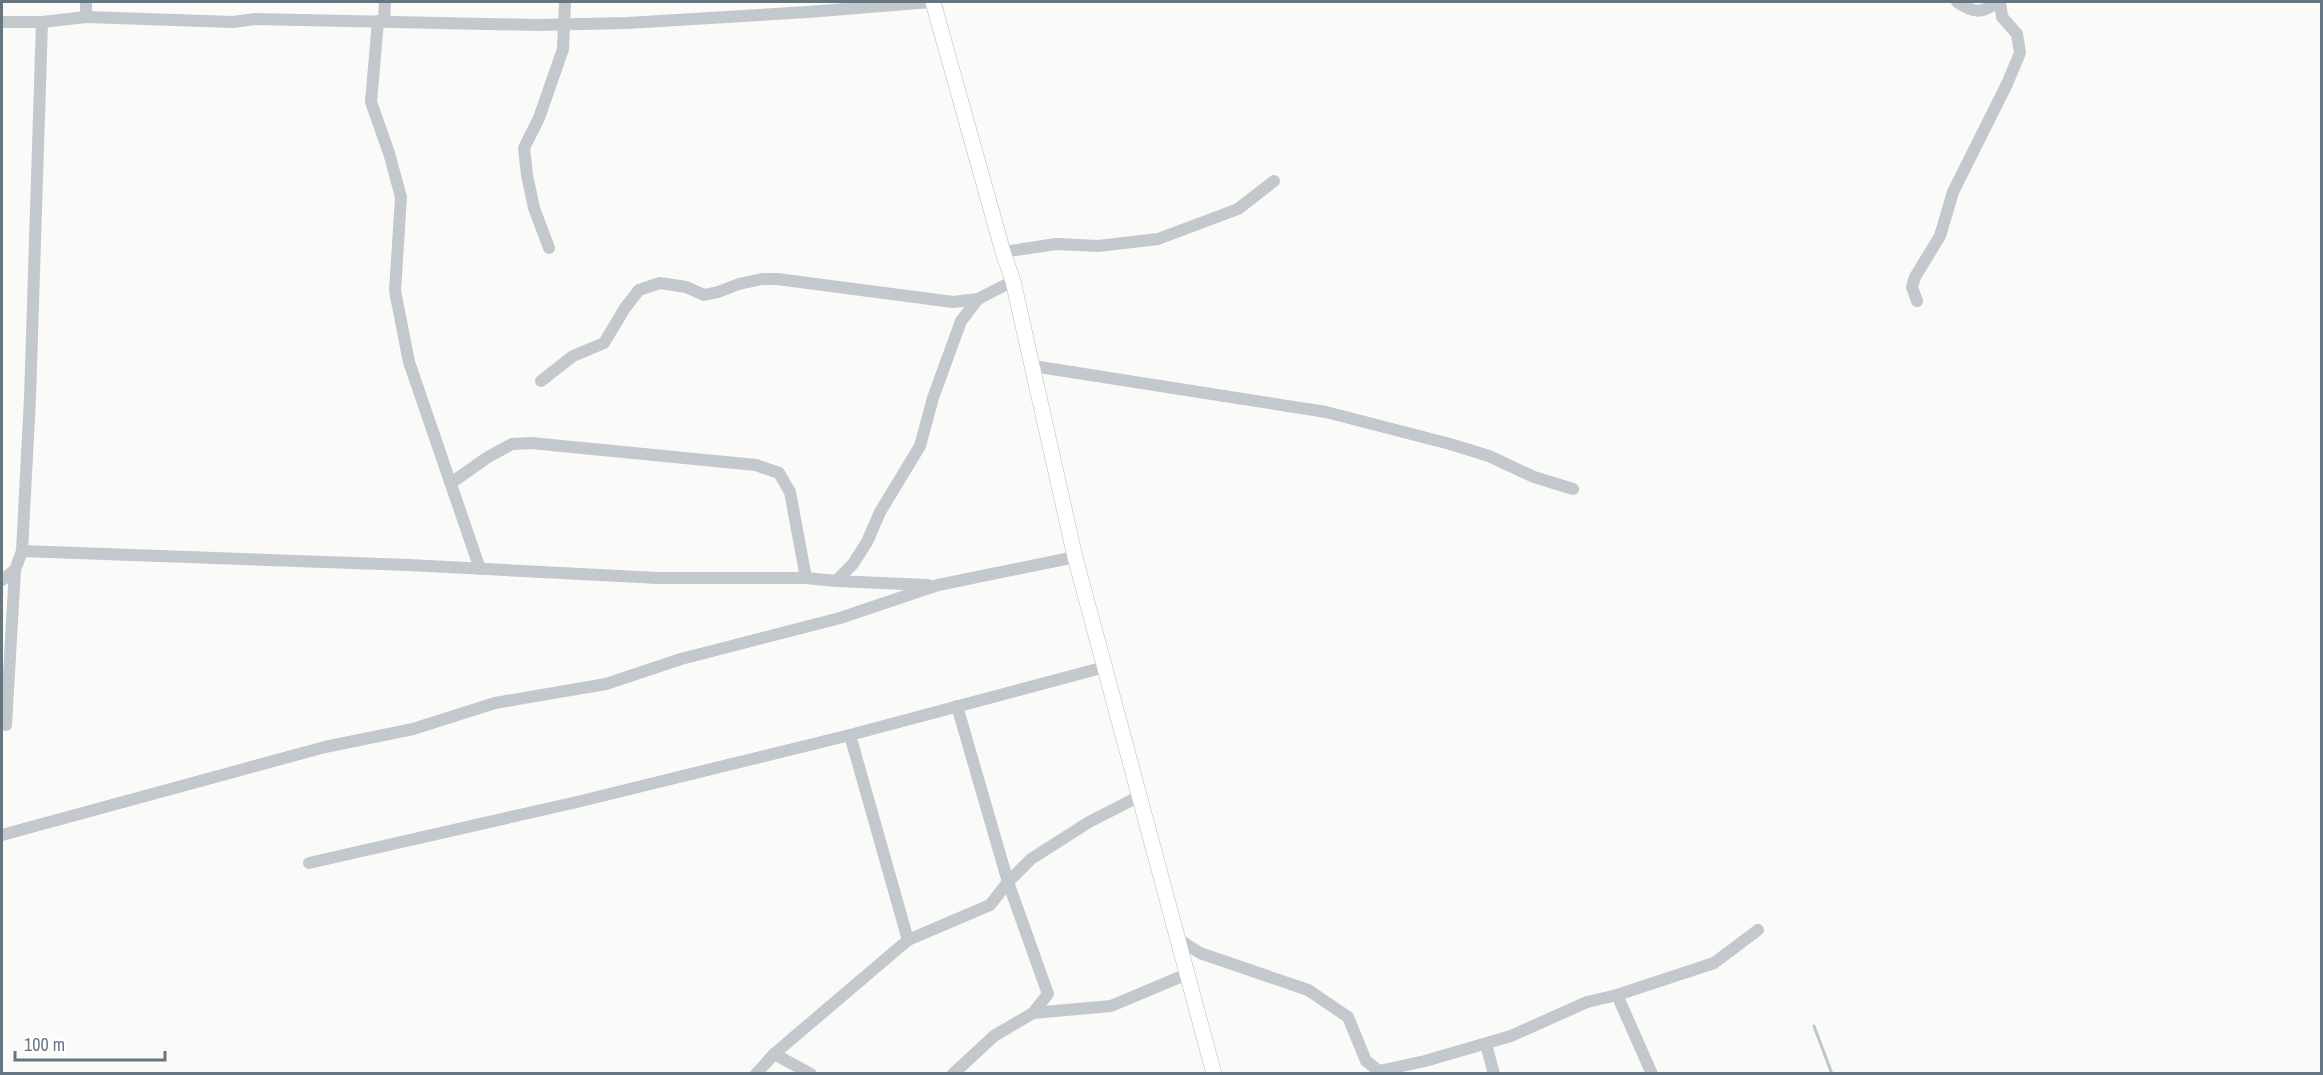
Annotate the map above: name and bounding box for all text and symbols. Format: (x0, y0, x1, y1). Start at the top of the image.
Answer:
scale bar (15, 1024, 165, 1062)
text: 100 m (24, 1032, 65, 1057)

